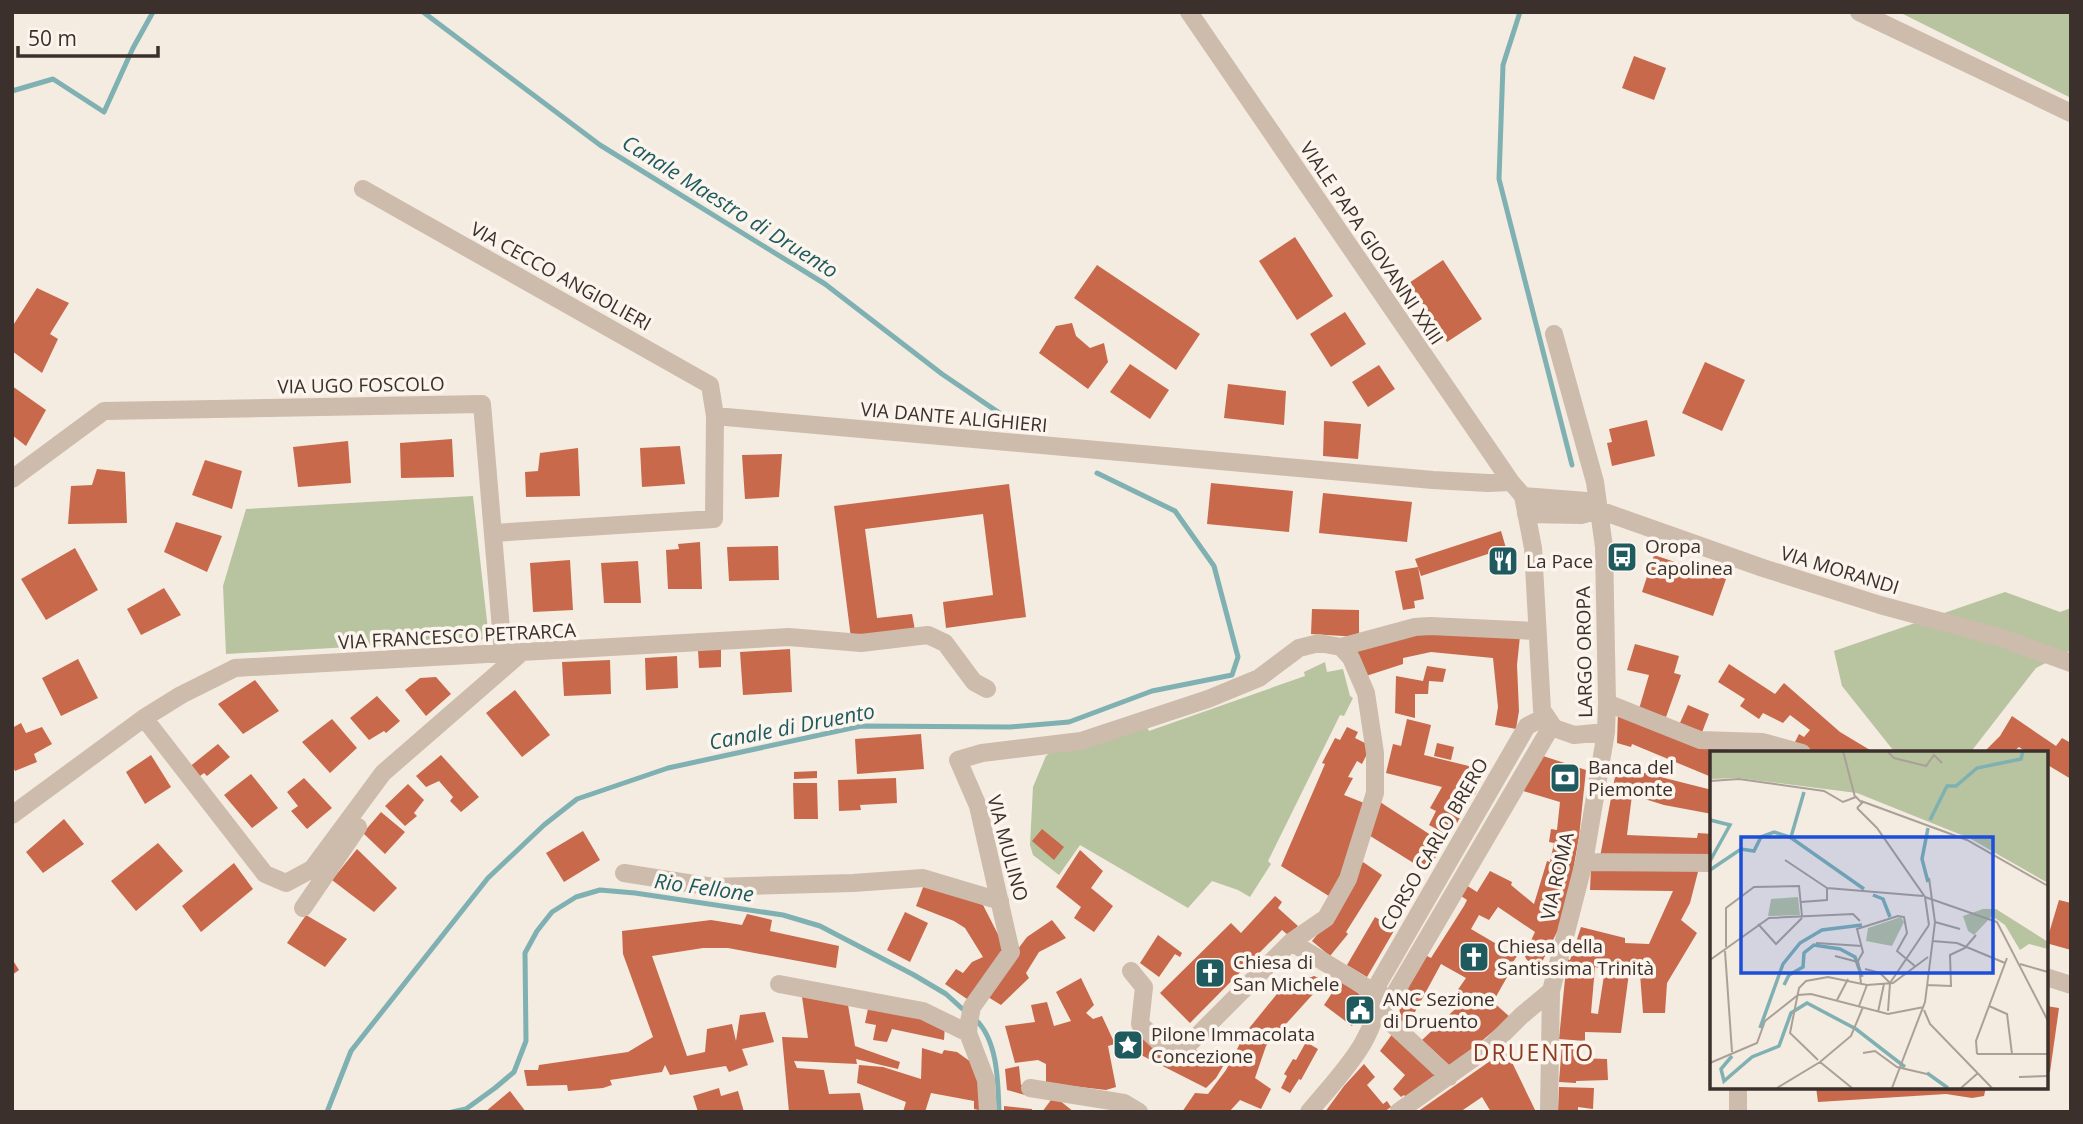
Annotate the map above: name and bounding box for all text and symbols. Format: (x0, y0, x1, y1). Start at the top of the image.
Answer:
scale bar (18, 14, 158, 58)
text: 50 m (28, 24, 77, 52)
water label: Canale Maestro di Druento (617, 128, 844, 284)
street label: VIALE PAPA GIOVANNI XXIII (1294, 136, 1450, 350)
street label: VIA CECCO ANGIOLIERI (466, 215, 656, 337)
street label: VIA UGO FOSCOLO (277, 371, 445, 399)
street label: VIA DANTE ALIGHIERI (859, 396, 1049, 438)
place label: Oropa Capolinea (1645, 533, 1733, 581)
bus stop icon: Oropa Capolinea (1605, 540, 1639, 574)
street label: VIA MORANDI (1778, 540, 1902, 600)
restaurant icon: La Pace (1486, 544, 1520, 578)
place label: La Pace (1526, 548, 1593, 574)
street label: LARGO OROPA (1570, 586, 1598, 718)
street label: VIA FRANCESCO PETRARCA (337, 617, 577, 655)
water label: Canale di Druento (707, 696, 877, 756)
inset map (1710, 751, 2048, 1089)
street label: CORSO CARLO BRERO (1374, 753, 1494, 935)
place label: Banca del Piemonte (1588, 754, 1674, 802)
bank icon: Banca del Piemonte (1548, 761, 1582, 795)
street label: VIA MULINO (981, 792, 1035, 904)
street label: VIA ROMA (1534, 830, 1580, 922)
water label: Rio Fellone (653, 866, 756, 908)
place label: Chiesa della Santissima Trinità (1497, 933, 1654, 981)
church icon: Chiesa della Santissima Trinità (1457, 940, 1491, 974)
place label: Chiesa di San Michele (1233, 949, 1339, 997)
church icon: Chiesa di San Michele (1193, 956, 1227, 990)
place label: ANC Sezione di Druento (1383, 986, 1495, 1034)
public building icon: ANC Sezione di Druento (1343, 993, 1377, 1027)
place label: Pilone Immacolata Concezione (1151, 1021, 1315, 1069)
place icon: Pilone Immacolata Concezione (1111, 1028, 1145, 1062)
district label: DRUENTO (1473, 1036, 1595, 1068)

